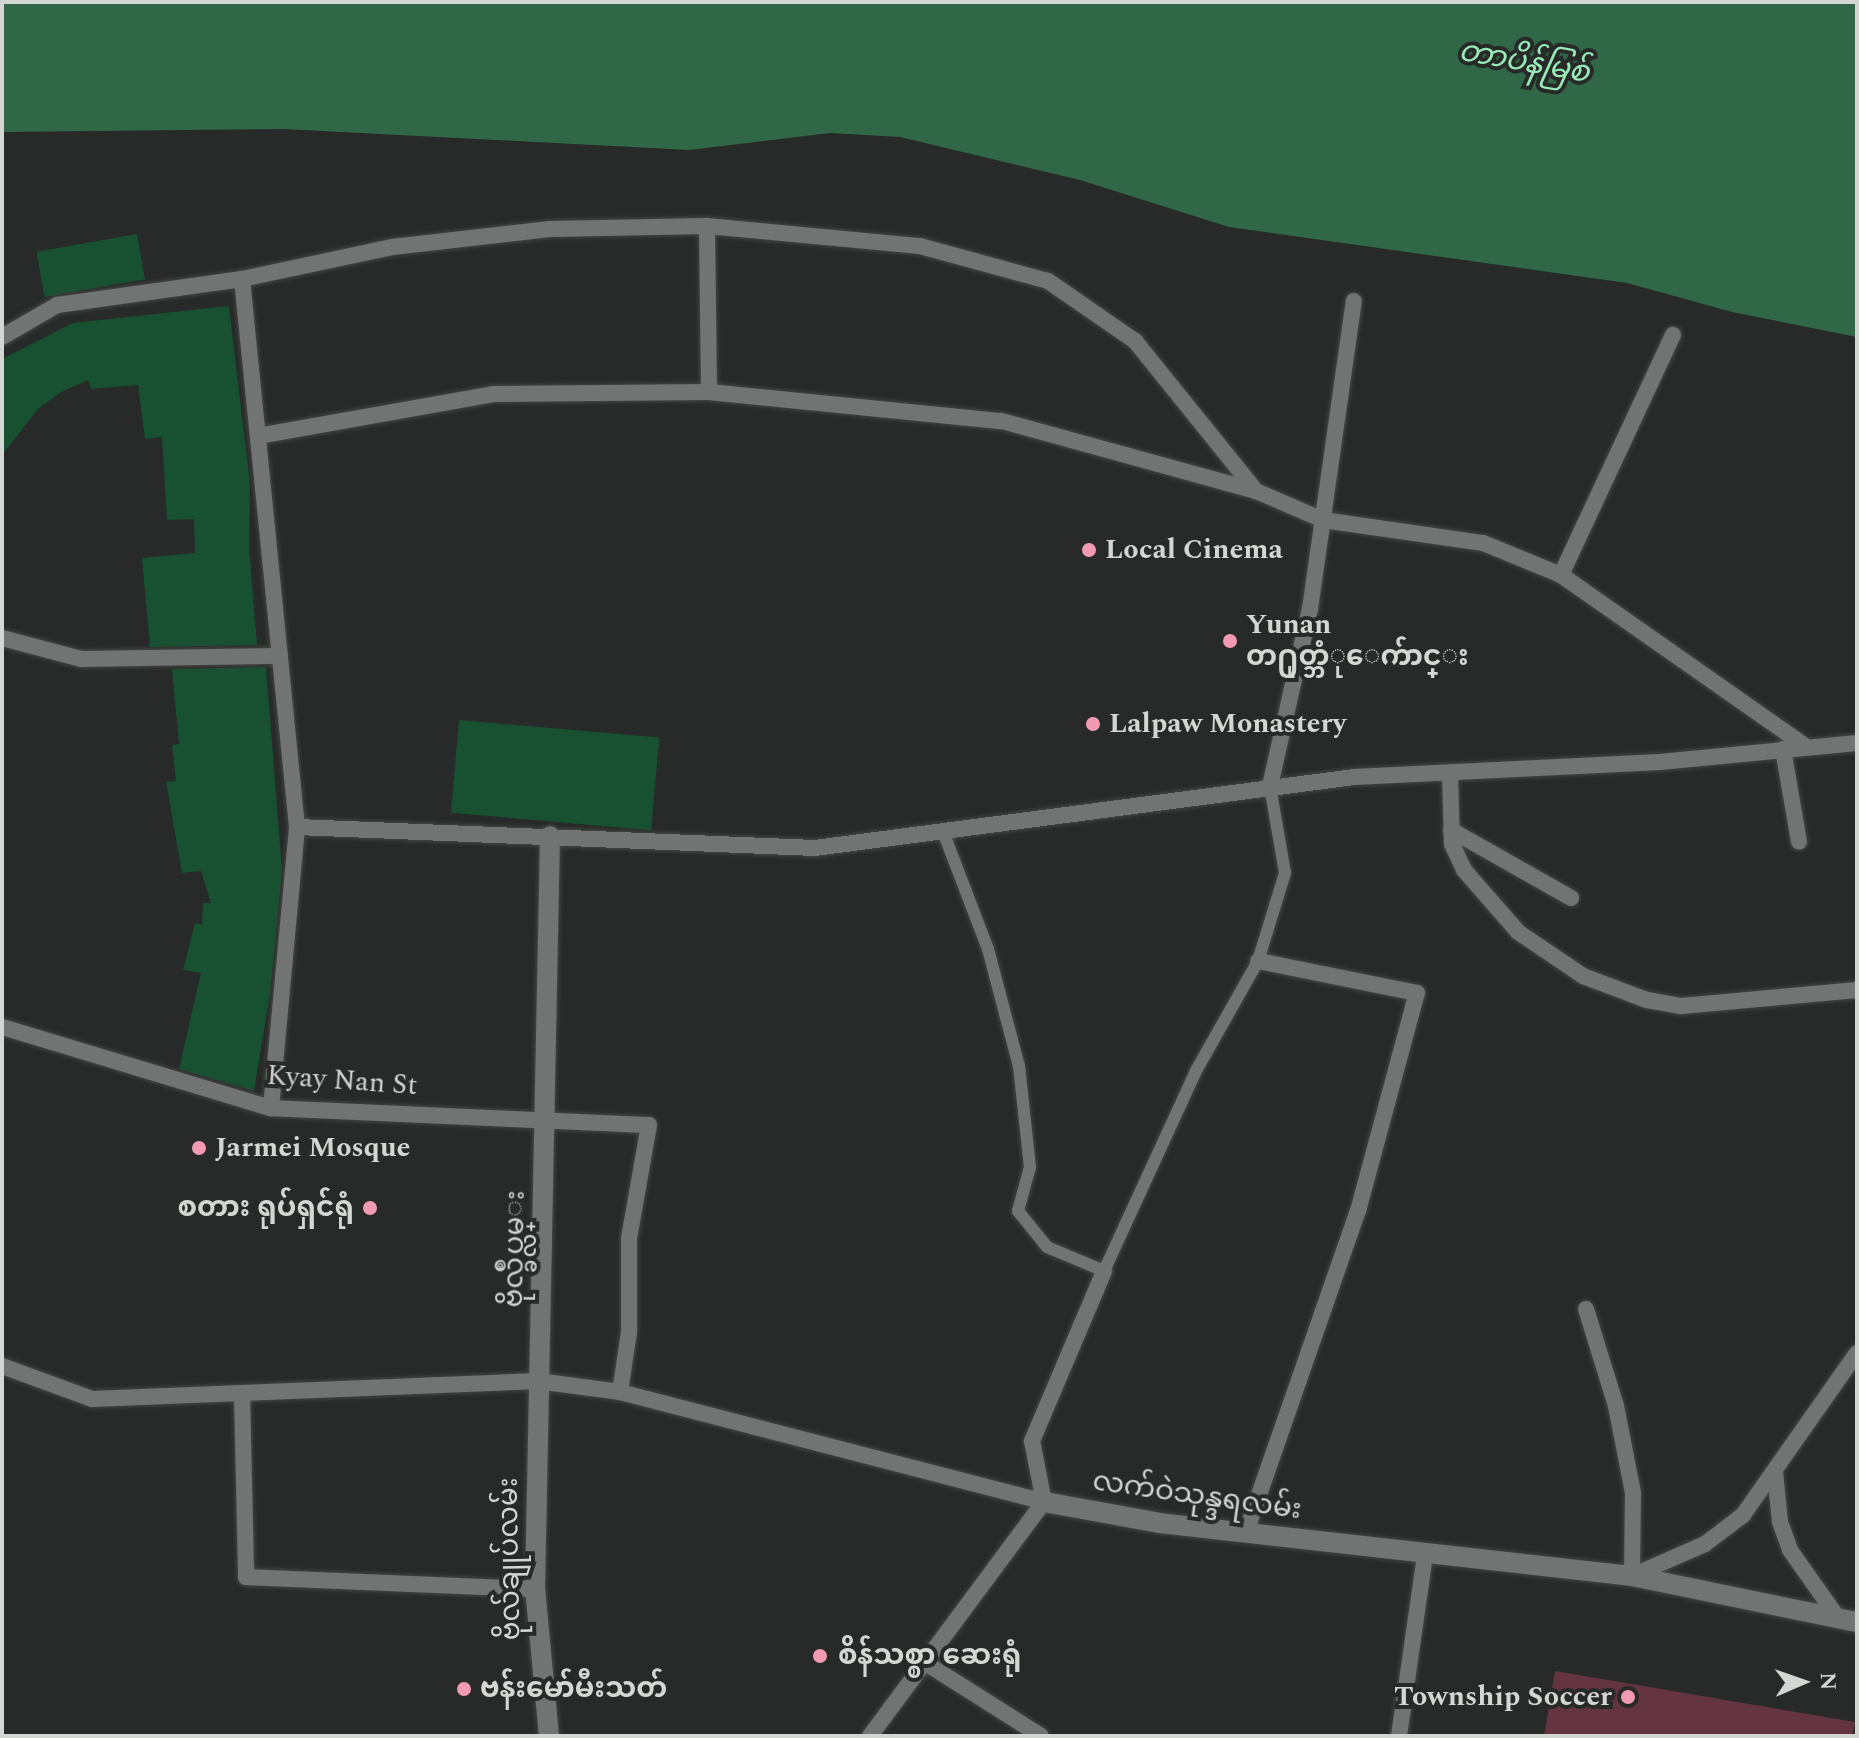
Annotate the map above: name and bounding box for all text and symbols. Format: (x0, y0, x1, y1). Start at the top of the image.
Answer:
water label: တာပိန်မြစ် (1456, 33, 1592, 91)
place label: Local Cinema (1105, 533, 1283, 567)
marker: Local Cinema (1080, 541, 1098, 559)
place label: Yunan တ႐ုတ္ဘံုေက်ာင္း (1246, 608, 1469, 674)
marker: Yunan တ႐ုတ္ဘံုေက်ာင္း (1221, 632, 1239, 650)
place label: Lalpaw Monastery (1109, 707, 1346, 741)
marker: Lalpaw Monastery (1084, 715, 1102, 733)
street label: Kyay Nan St (266, 1059, 418, 1103)
place label: Jarmei Mosque (215, 1131, 410, 1165)
marker: Jarmei Mosque (190, 1139, 208, 1157)
street label: ဗိုလ္ခ်ဳပ္လမ္း (497, 1190, 533, 1308)
place label: စတား ရုပ်ရှင်ရုံ (178, 1191, 354, 1225)
marker: စတား ရုပ်ရှင်ရုံ (361, 1199, 379, 1217)
street label: လက်ဝဲသုန္ဒရလမ်း (1090, 1465, 1304, 1527)
street label: ဗိုလ်ချုပ်လမ်း (492, 1477, 528, 1641)
place label: စိန်သစ္စာ ဆေးရုံ (838, 1639, 1022, 1673)
north arrow (1763, 1642, 1843, 1722)
marker: စိန်သစ္စာ ဆေးရုံ (809, 1645, 831, 1667)
place label: ဗန်းမော်မီးသတ် (480, 1672, 667, 1706)
text: N (1811, 1672, 1844, 1691)
marker: ဗန်းမော်မီးသတ် (455, 1680, 473, 1698)
place label: Township Soccer (1394, 1680, 1612, 1714)
marker: Township Soccer (1619, 1688, 1637, 1706)

